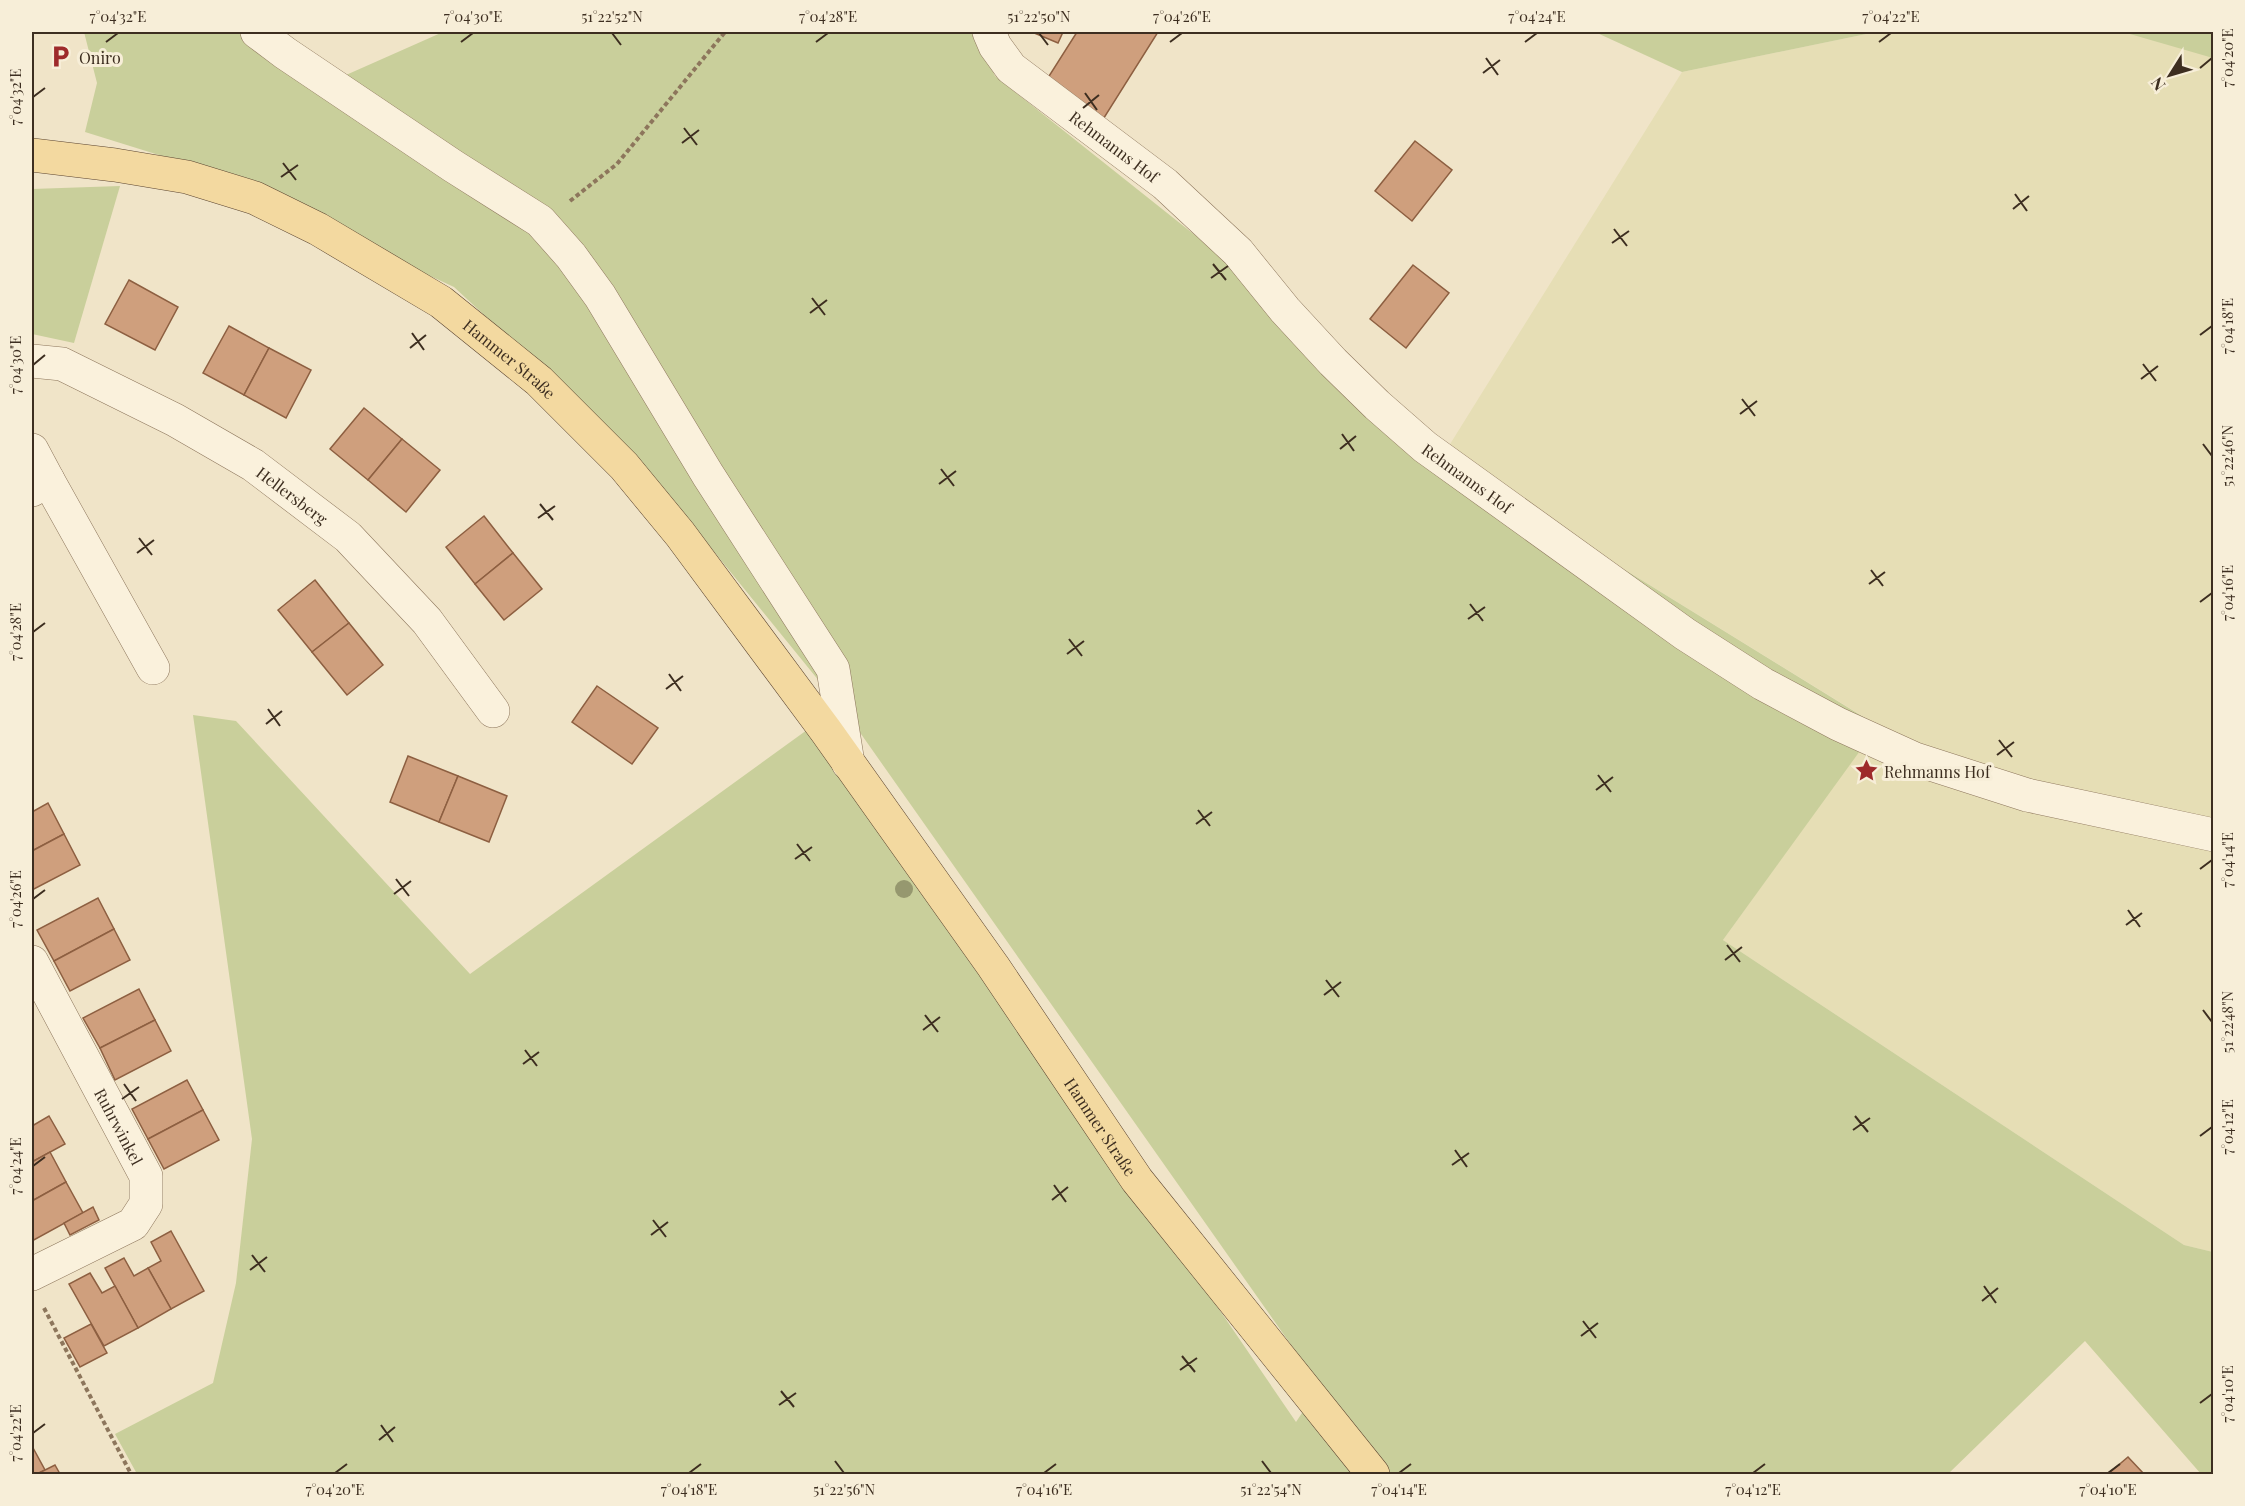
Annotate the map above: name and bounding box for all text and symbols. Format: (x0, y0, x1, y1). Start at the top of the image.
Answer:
text: 7°04'32"E (90, 6, 146, 26)
text: 7°04'30"E (444, 6, 502, 26)
text: 51°22'52"N (581, 6, 643, 26)
text: 7°04'28"E (799, 6, 857, 26)
text: 51°22'50"N (1007, 6, 1071, 26)
text: 7°04'26"E (1153, 6, 1211, 26)
text: 7°04'24"E (1508, 6, 1566, 26)
text: 7°04'22"E (1862, 6, 1920, 26)
text: 7°04'20"E (2217, 28, 2237, 88)
parking icon: Oniro (48, 44, 74, 70)
north arrow (2140, 45, 2200, 105)
place label: Oniro (79, 47, 121, 68)
text: 7°04'32"E (5, 69, 25, 125)
text: N (2145, 73, 2169, 95)
street label: Rehmanns Hof (1066, 106, 1165, 187)
text: 7°04'18"E (2217, 298, 2237, 354)
street label: Hammer Straße (459, 314, 561, 403)
text: 7°04'30"E (5, 336, 25, 394)
text: 51°22'46"N (2217, 425, 2237, 487)
street label: Rehmanns Hof (1418, 438, 1518, 518)
street label: Hellersberg (253, 461, 333, 529)
text: 7°04'16"E (2217, 565, 2237, 621)
text: 7°04'28"E (5, 603, 25, 661)
place icon: Rehmanns Hof (1853, 758, 1879, 784)
place label: Rehmanns Hof (1884, 761, 1992, 782)
text: 7°04'14"E (2217, 832, 2237, 888)
text: 7°04'26"E (5, 870, 25, 928)
text: 51°22'48"N (2217, 990, 2237, 1053)
street label: Hammer Straße (1060, 1073, 1142, 1180)
street label: Ruhrwinkel (90, 1084, 149, 1168)
text: 7°04'12"E (2217, 1099, 2237, 1155)
text: 7°04'24"E (5, 1137, 25, 1195)
text: 7°04'10"E (2217, 1365, 2237, 1423)
text: 7°04'22"E (5, 1404, 25, 1462)
text: 7°04'20"E (305, 1479, 365, 1499)
text: 7°04'18"E (661, 1479, 717, 1499)
text: 51°22'56"N (813, 1479, 875, 1499)
text: 7°04'16"E (1016, 1479, 1072, 1499)
text: 51°22'54"N (1240, 1479, 1302, 1499)
text: 7°04'14"E (1371, 1479, 1427, 1499)
text: 7°04'12"E (1725, 1479, 1781, 1499)
text: 7°04'10"E (2079, 1479, 2137, 1499)

